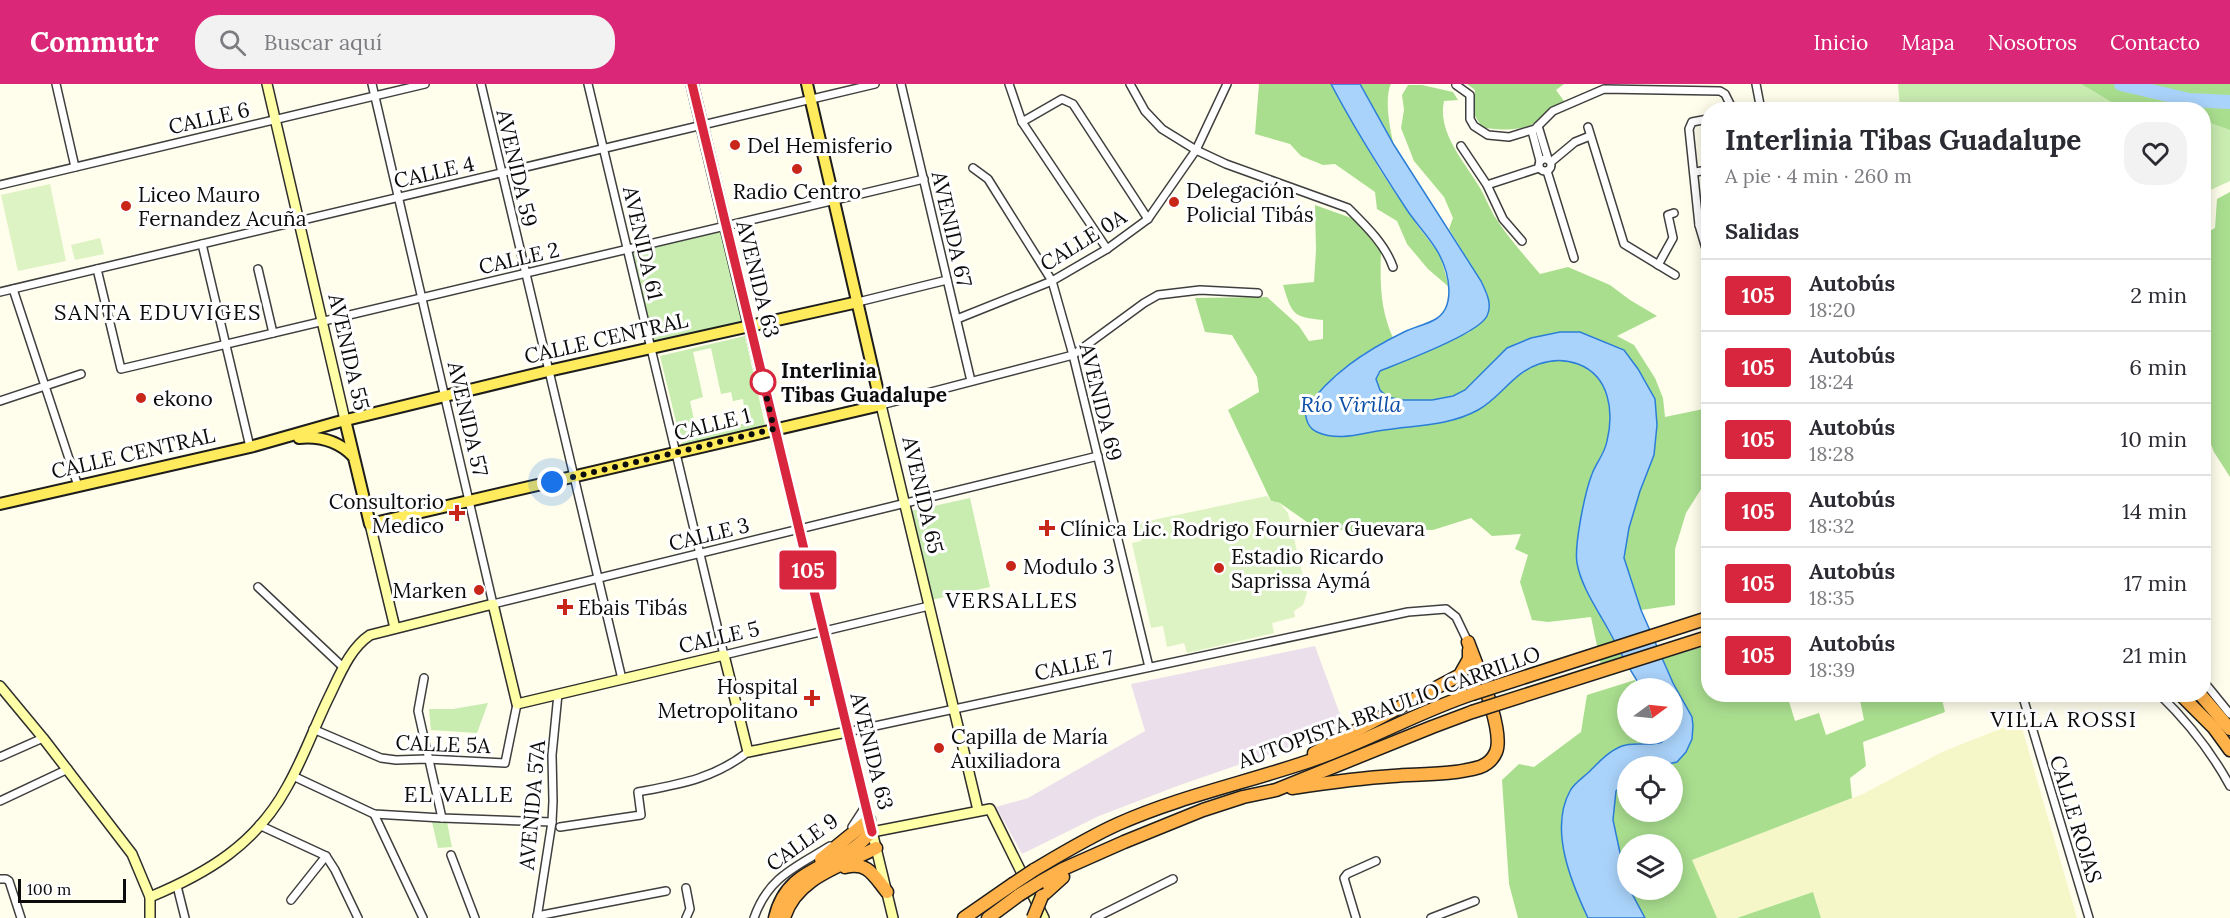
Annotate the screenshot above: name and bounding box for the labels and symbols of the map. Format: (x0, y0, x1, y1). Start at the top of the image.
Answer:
street label: CALLE 6 (166, 96, 252, 140)
street label: AVENIDA 59 (490, 106, 544, 229)
place label: Del Hemisferio (747, 132, 893, 159)
marker: Del Hemisferio (728, 138, 742, 152)
street label: CALLE 4 (391, 150, 477, 194)
marker: Radio Centro (790, 162, 804, 176)
street label: AVENIDA 67 (925, 168, 978, 290)
place label: Delegación Policial Tibás (1186, 177, 1314, 228)
place label: Radio Centro (733, 178, 861, 205)
place label: Liceo Mauro Fernandez Acuña (138, 181, 307, 232)
street label: AVENIDA 61 (617, 183, 669, 303)
marker: Delegación Policial Tibás (1167, 195, 1181, 209)
marker: Liceo Mauro Fernandez Acuña (119, 199, 133, 213)
street label: CALLE 0A (1035, 202, 1132, 277)
street label: AVENIDA 63 (730, 217, 786, 340)
street label: CALLE 2 (476, 236, 562, 280)
street label: AVENIDA 55 (322, 290, 376, 413)
district label: SANTA EDUVIGES (54, 298, 262, 326)
street label: CALLE CENTRAL (522, 306, 690, 370)
street label: AVENIDA 69 (1073, 339, 1129, 464)
place label: Interlinia Tibas Guadalupe (781, 357, 947, 408)
street label: AVENIDA 57 (441, 358, 494, 479)
marker: Interlinia Tibas Guadalupe (750, 369, 776, 395)
place label: ekono (153, 385, 213, 412)
water label: Río Virilla (1300, 390, 1403, 418)
marker: ekono (134, 391, 148, 405)
street label: CALLE 1 (671, 401, 753, 447)
street label: CALLE CENTRAL (49, 421, 217, 485)
street label: AVENIDA 65 (896, 433, 950, 556)
your location (537, 467, 567, 497)
place label: Consultorio Medico (329, 488, 444, 539)
marker: Consultorio Medico (448, 504, 466, 522)
street label: CALLE 3 (666, 511, 752, 557)
place label: Clínica Lic. Rodrigo Fournier Guevara (1060, 515, 1425, 542)
marker: Clínica Lic. Rodrigo Fournier Guevara (1038, 519, 1056, 537)
place label: Estadio Ricardo Saprissa Aymá (1231, 543, 1384, 594)
line badge: 105 (774, 550, 842, 590)
place label: Modulo 3 (1023, 553, 1115, 580)
marker: Modulo 3 (1004, 559, 1018, 573)
marker: Estadio Ricardo Saprissa Aymá (1212, 561, 1226, 575)
place label: Marken (393, 577, 467, 604)
marker: Marken (472, 583, 486, 597)
district label: VERSALLES (944, 586, 1079, 614)
place label: Ebais Tibás (578, 594, 687, 621)
marker: Ebais Tibás (556, 598, 574, 616)
street label: CALLE 5 (676, 615, 762, 659)
street label: AUTOPISTA BRAULIO CARRILLO (1233, 640, 1544, 775)
street label: CALLE 7 (1032, 643, 1116, 687)
place label: Hospital Metropolitano (658, 673, 798, 724)
north arrow (1617, 678, 1683, 744)
marker: Hospital Metropolitano (803, 689, 821, 707)
street label: AVENIDA 63 (844, 689, 900, 812)
district label: VILLA ROSSI (1989, 705, 2138, 733)
place label: Capilla de María Auxiliadora (950, 723, 1108, 774)
street label: CALLE 5A (395, 729, 492, 759)
street label: AVENIDA 57A (513, 738, 551, 872)
marker: Capilla de María Auxiliadora (932, 741, 946, 755)
street label: CALLE ROJAS (2044, 752, 2108, 886)
district label: EL VALLE (404, 780, 514, 808)
street label: CALLE 9 (761, 807, 843, 877)
scale bar (18, 876, 126, 904)

